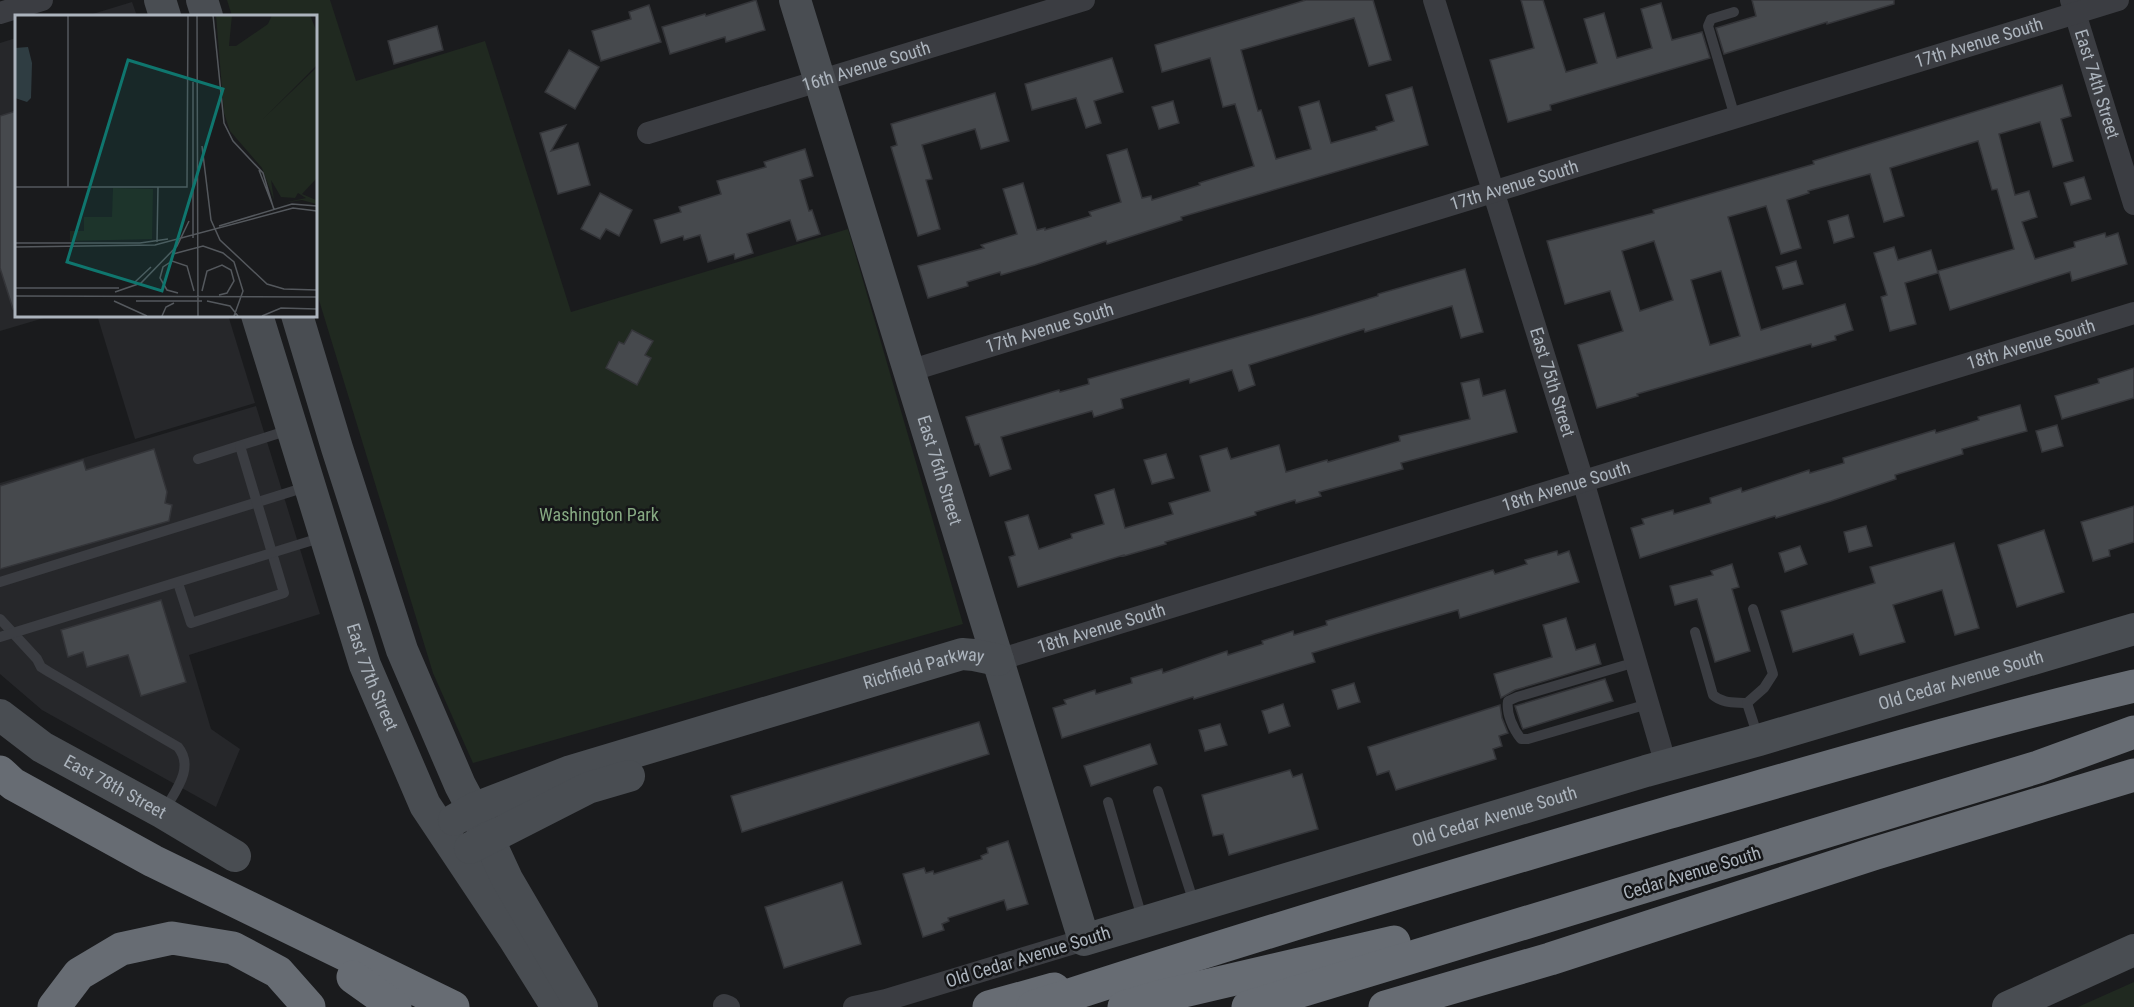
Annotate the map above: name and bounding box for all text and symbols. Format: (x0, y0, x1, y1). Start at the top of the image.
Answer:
street label: 17th Avenue South (1912, 13, 2045, 72)
inset map (15, 15, 316, 316)
street label: East 74th Street (2071, 27, 2124, 141)
street label: 16th Avenue South (799, 37, 933, 95)
street label: 17th Avenue South (1447, 155, 1581, 214)
street label: 17th Avenue South (983, 298, 1116, 357)
street label: 18th Avenue South (1964, 315, 2097, 373)
street label: East 75th Street (1526, 325, 1580, 439)
street label: East 76th Street (913, 413, 967, 527)
street label: 18th Avenue South (1499, 457, 1633, 515)
park label: Washington Park (539, 504, 659, 525)
street label: 18th Avenue South (1034, 598, 1168, 657)
street label: East 77th Street (343, 621, 403, 734)
street label: Richfield Parkway (860, 643, 987, 693)
street label: Old Cedar Avenue South (1876, 645, 2046, 714)
street label: East 78th Street (60, 750, 170, 823)
street label: Old Cedar Avenue South (1409, 781, 1579, 851)
street label: Cedar Avenue South (1620, 842, 1763, 903)
street label: Old Cedar Avenue South (943, 922, 1113, 992)

